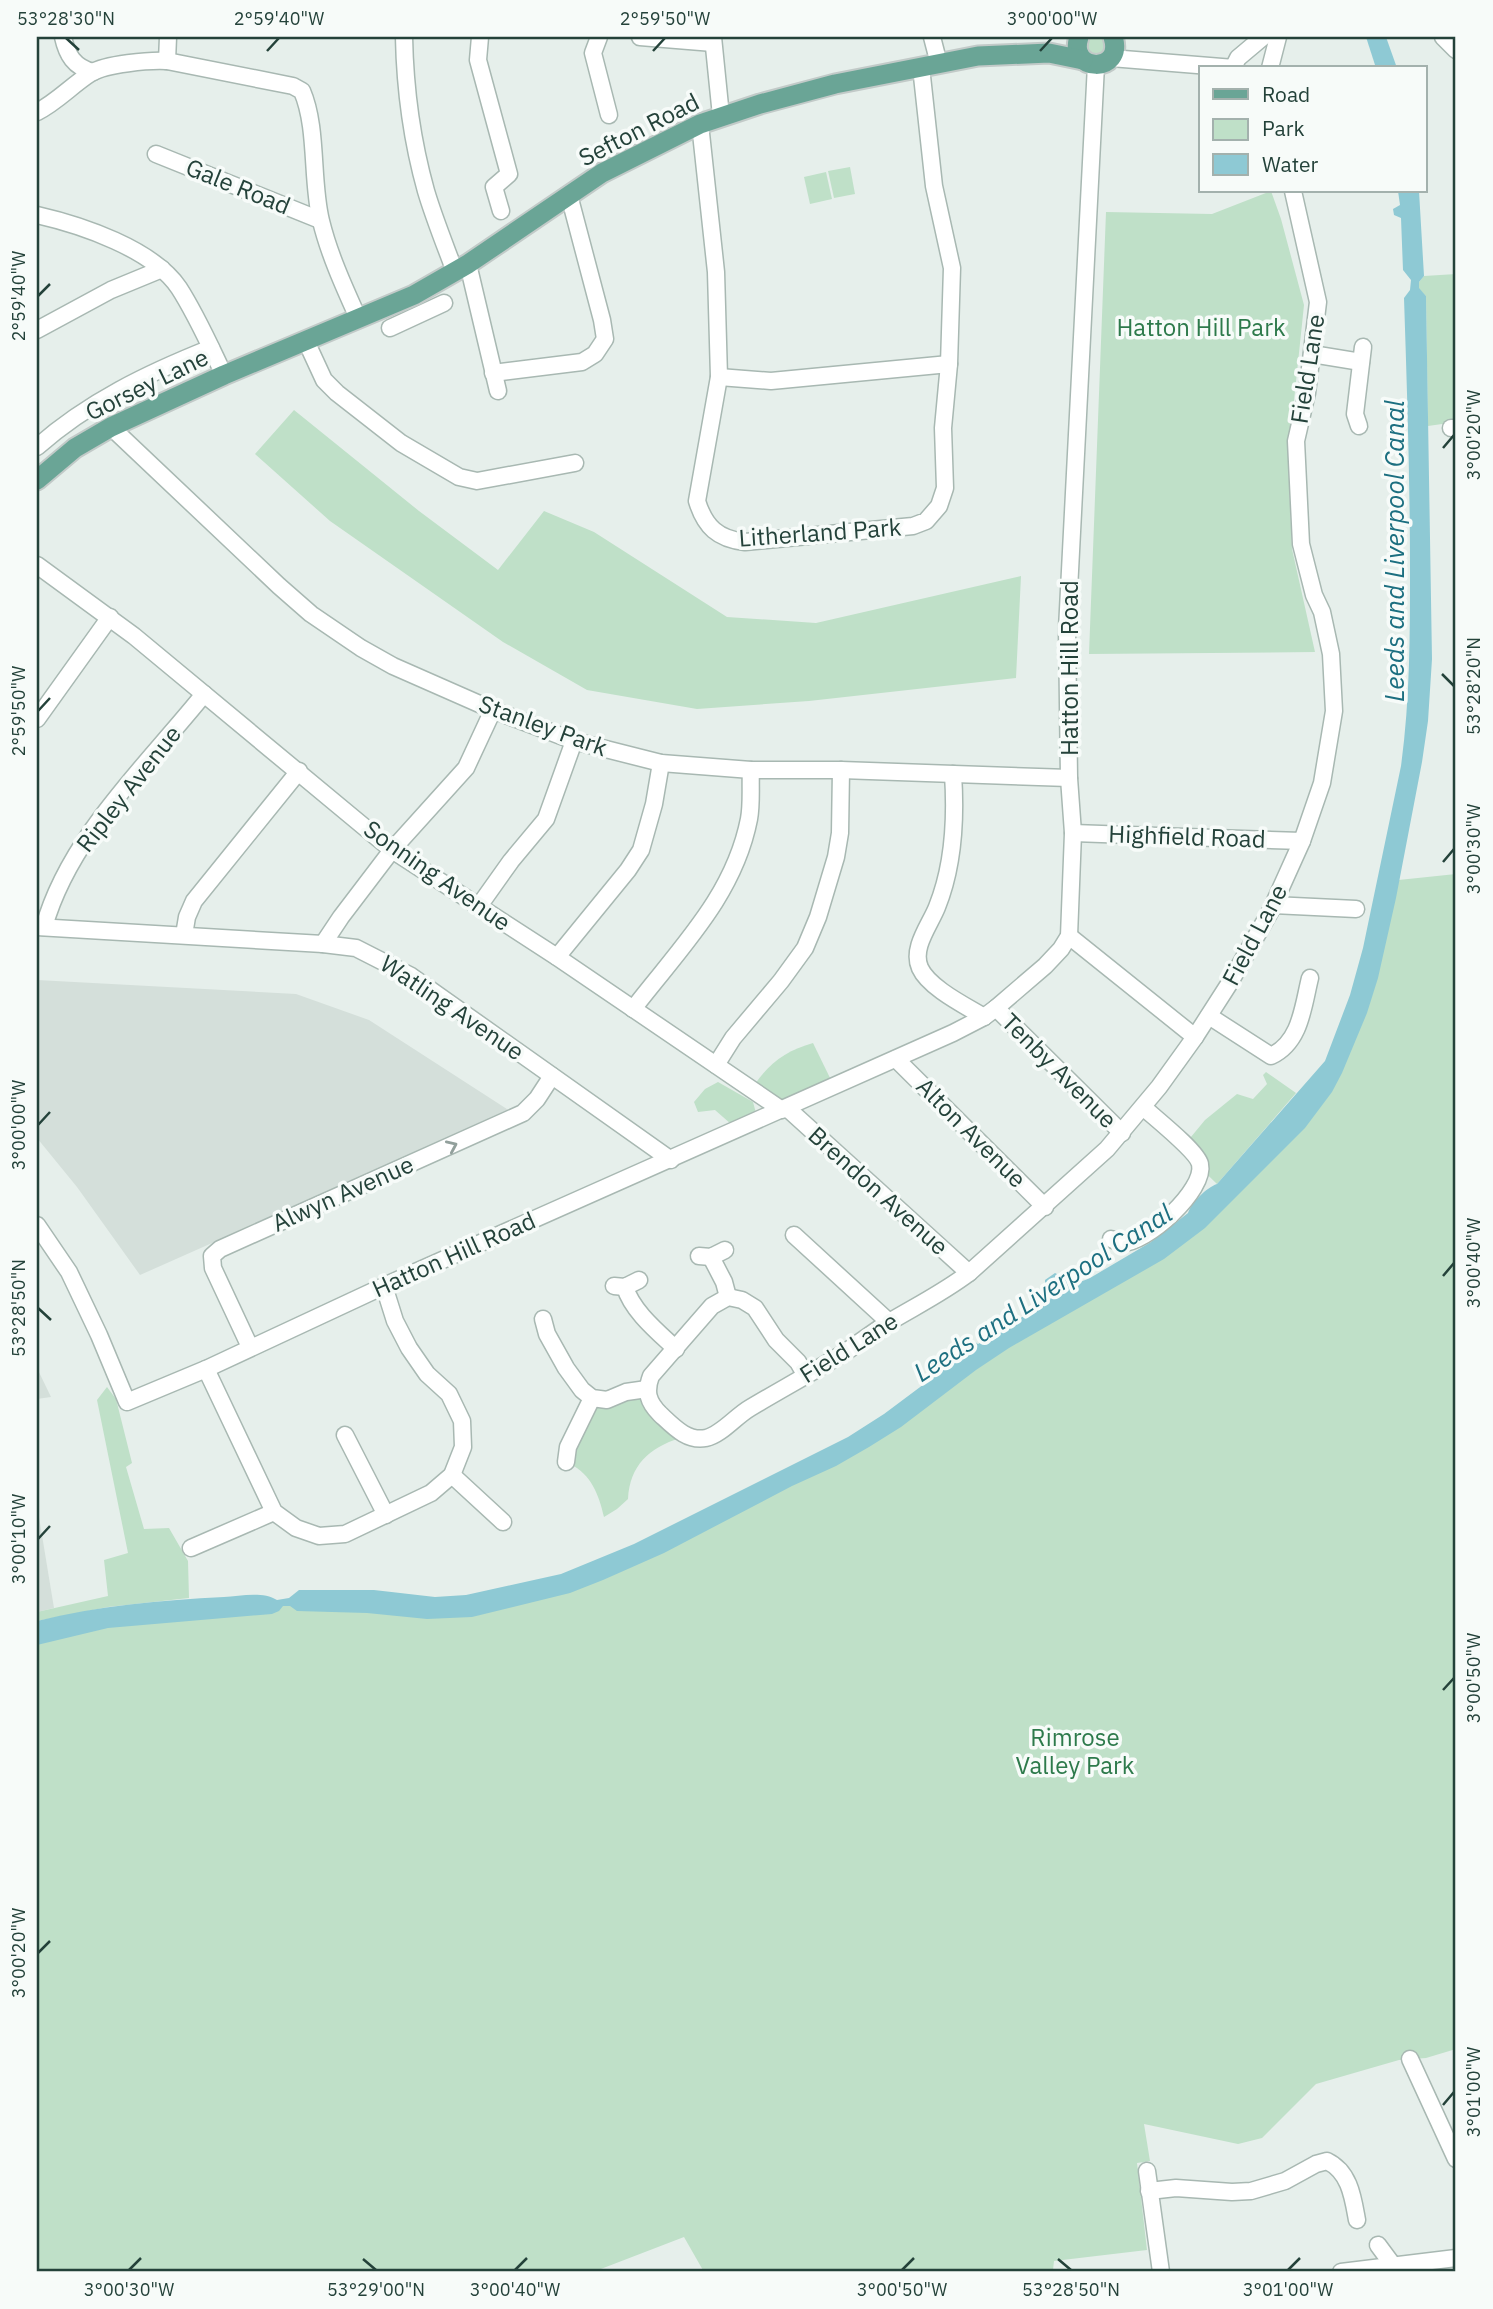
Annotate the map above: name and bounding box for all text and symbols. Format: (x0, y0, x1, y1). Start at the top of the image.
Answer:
text: 53°28'30"N (17, 7, 115, 30)
text: 2°59'40"W (234, 7, 324, 30)
text: 2°59'50"W (620, 7, 710, 30)
text: 3°00'00"W (1007, 7, 1097, 30)
legend (1199, 66, 1426, 192)
text: Road (1262, 80, 1310, 108)
street label: Sefton Road (573, 85, 704, 173)
text: Park (1262, 114, 1305, 142)
text: Water (1262, 150, 1319, 178)
street label: Gale Road (181, 151, 295, 222)
text: 2°59'40"W (7, 251, 30, 341)
park label: Hatton Hill Park (1116, 311, 1286, 343)
street label: Field Lane (1283, 312, 1331, 426)
street label: Gorsey Lane (80, 341, 213, 428)
text: 3°00'20"W (1462, 390, 1485, 480)
water label: Leeds and Liverpool Canal (1377, 400, 1411, 702)
street label: Litherland Park (737, 510, 903, 554)
street label: Hatton Hill Road (1053, 580, 1085, 756)
text: 53°28'20"N (1462, 637, 1485, 735)
text: 2°59'50"W (7, 666, 30, 756)
street label: Stanley Park (475, 687, 612, 763)
street label: Ripley Avenue (69, 718, 188, 858)
text: 3°00'30"W (1462, 804, 1485, 894)
street label: Sonning Avenue (358, 813, 518, 938)
street label: Highfield Road (1108, 817, 1266, 855)
street label: Field Lane (1214, 878, 1294, 991)
street label: Watling Avenue (374, 947, 531, 1067)
street label: Tenby Avenue (995, 1006, 1124, 1135)
street label: Alton Avenue (910, 1070, 1034, 1194)
text: 3°00'00"W (7, 1080, 30, 1170)
street label: Brendon Avenue (802, 1119, 956, 1262)
one-way arrow (445, 1140, 457, 1154)
street label: Alwyn Avenue (267, 1148, 418, 1239)
water label: Leeds and Liverpool Canal (907, 1196, 1178, 1389)
street label: Hatton Hill Road (367, 1204, 540, 1304)
text: 3°00'40"W (1462, 1218, 1485, 1308)
text: 53°28'50"N (7, 1259, 30, 1357)
street label: Field Lane (793, 1304, 904, 1390)
text: 3°00'10"W (7, 1494, 30, 1584)
text: 3°00'50"W (1462, 1633, 1485, 1723)
park label: Rimrose Valley Park (1016, 1721, 1135, 1781)
text: 3°00'20"W (7, 1908, 30, 1998)
text: 3°01'00"W (1462, 2047, 1485, 2137)
text: 3°00'30"W (84, 2278, 174, 2301)
text: 53°29'00"N (327, 2278, 425, 2301)
text: 3°00'40"W (470, 2278, 560, 2301)
text: 3°00'50"W (857, 2278, 947, 2301)
text: 53°28'50"N (1022, 2278, 1120, 2301)
text: 3°01'00"W (1243, 2278, 1333, 2301)

